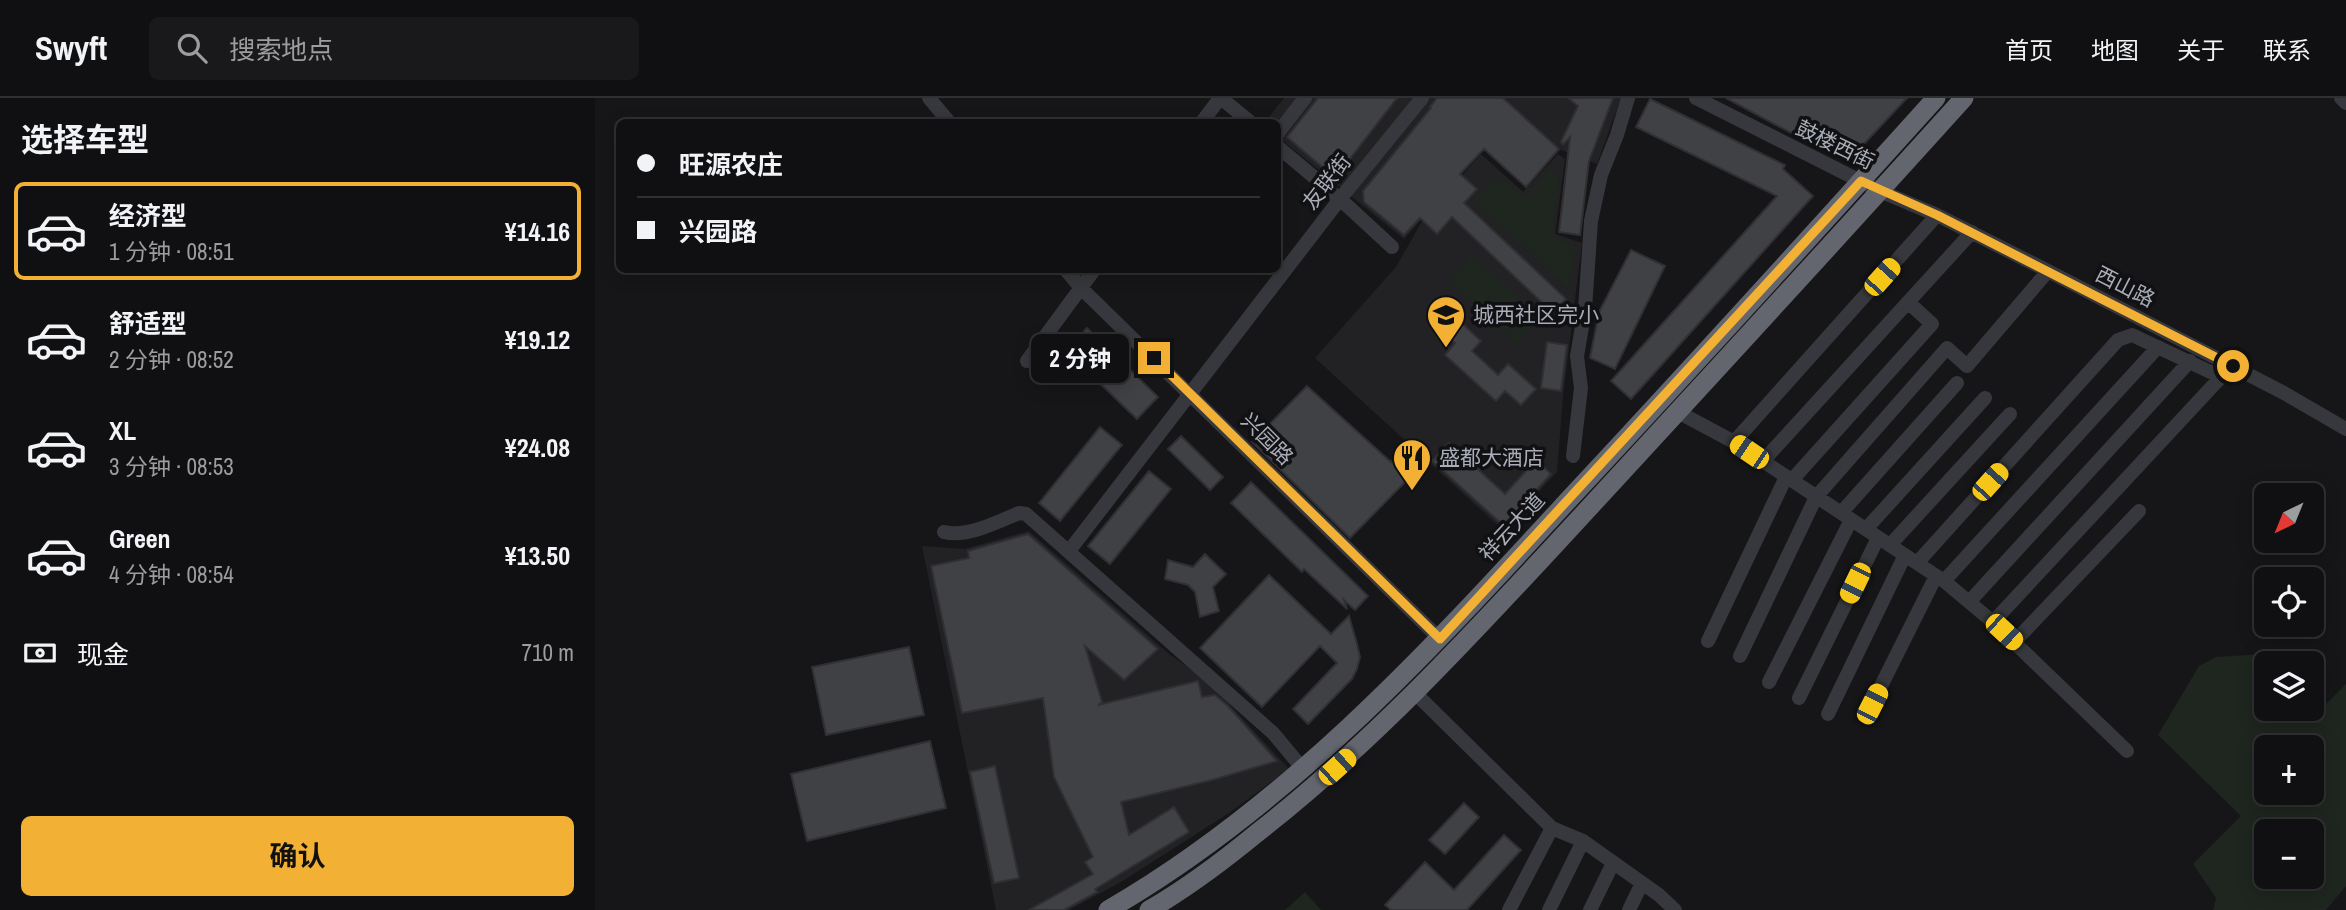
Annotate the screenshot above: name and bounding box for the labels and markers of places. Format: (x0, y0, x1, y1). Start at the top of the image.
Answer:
school or university icon: 城西社区完小 (1425, 294, 1467, 349)
place label: 城西社区完小 (1473, 300, 1599, 329)
restaurant icon: 盛都大酒店 (1391, 437, 1433, 492)
place label: 盛都大酒店 (1439, 443, 1544, 472)

